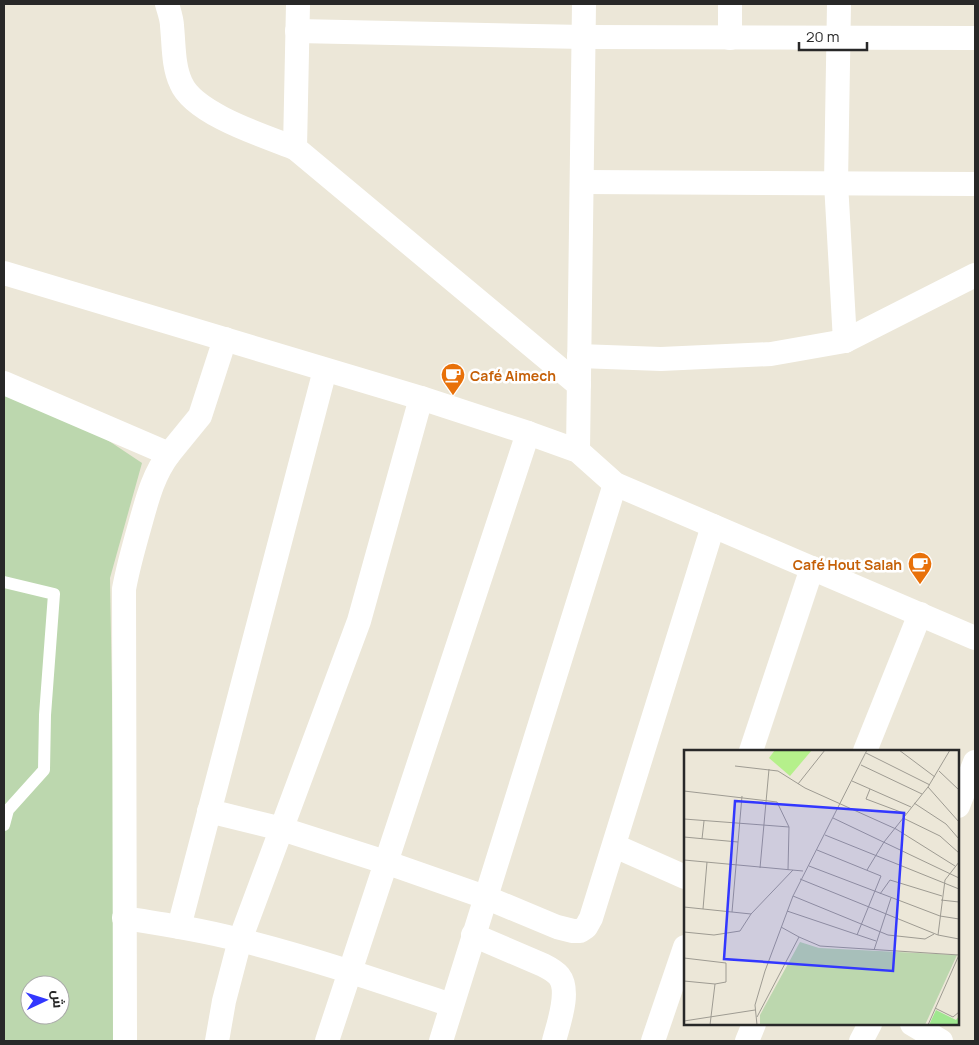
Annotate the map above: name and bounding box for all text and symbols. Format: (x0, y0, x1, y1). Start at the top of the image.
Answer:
scale bar (799, 20, 866, 52)
text: 20 m (806, 26, 839, 47)
cafe icon: Café Aimech (440, 362, 466, 396)
place label: Café Aimech (470, 366, 556, 385)
cafe icon: Café Hout Salah (907, 551, 933, 585)
place label: Café Hout Salah (793, 555, 902, 574)
inset map (684, 750, 959, 1025)
north arrow (20, 975, 70, 1025)
text: ش (48, 989, 69, 1009)

